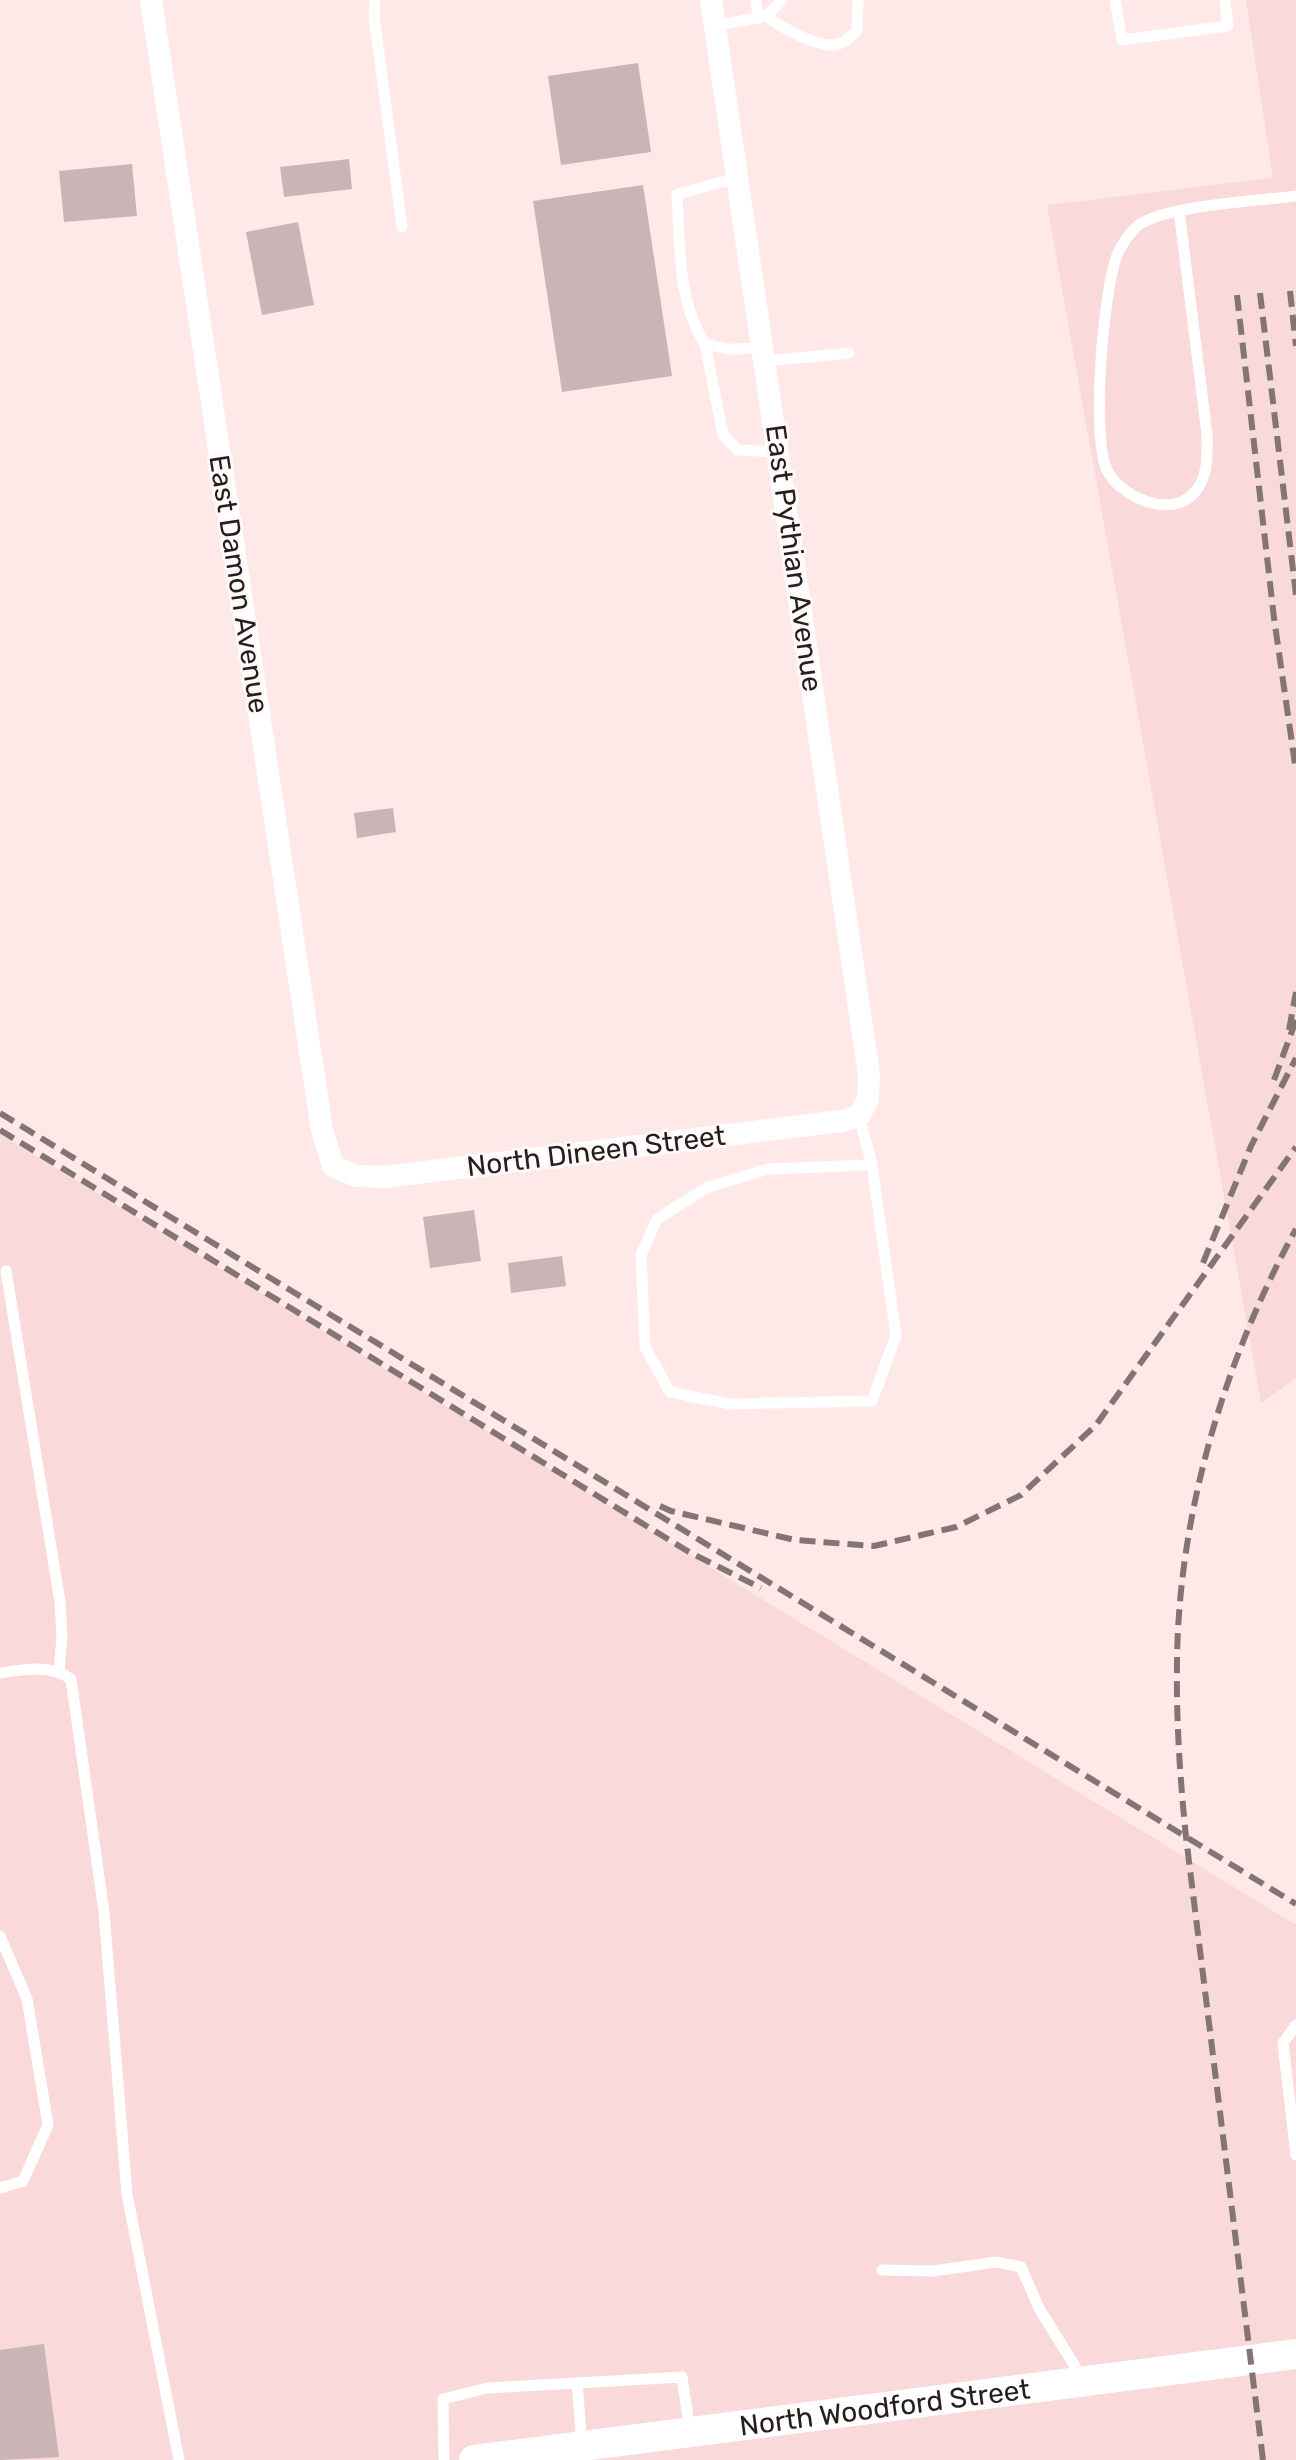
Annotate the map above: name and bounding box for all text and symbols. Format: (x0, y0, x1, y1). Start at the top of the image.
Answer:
street label: East Pythian Avenue (759, 422, 829, 694)
street label: East Damon Avenue (202, 452, 276, 716)
street label: North Dineen Street (465, 1119, 727, 1183)
street label: North Woodford Street (737, 2372, 1032, 2442)

